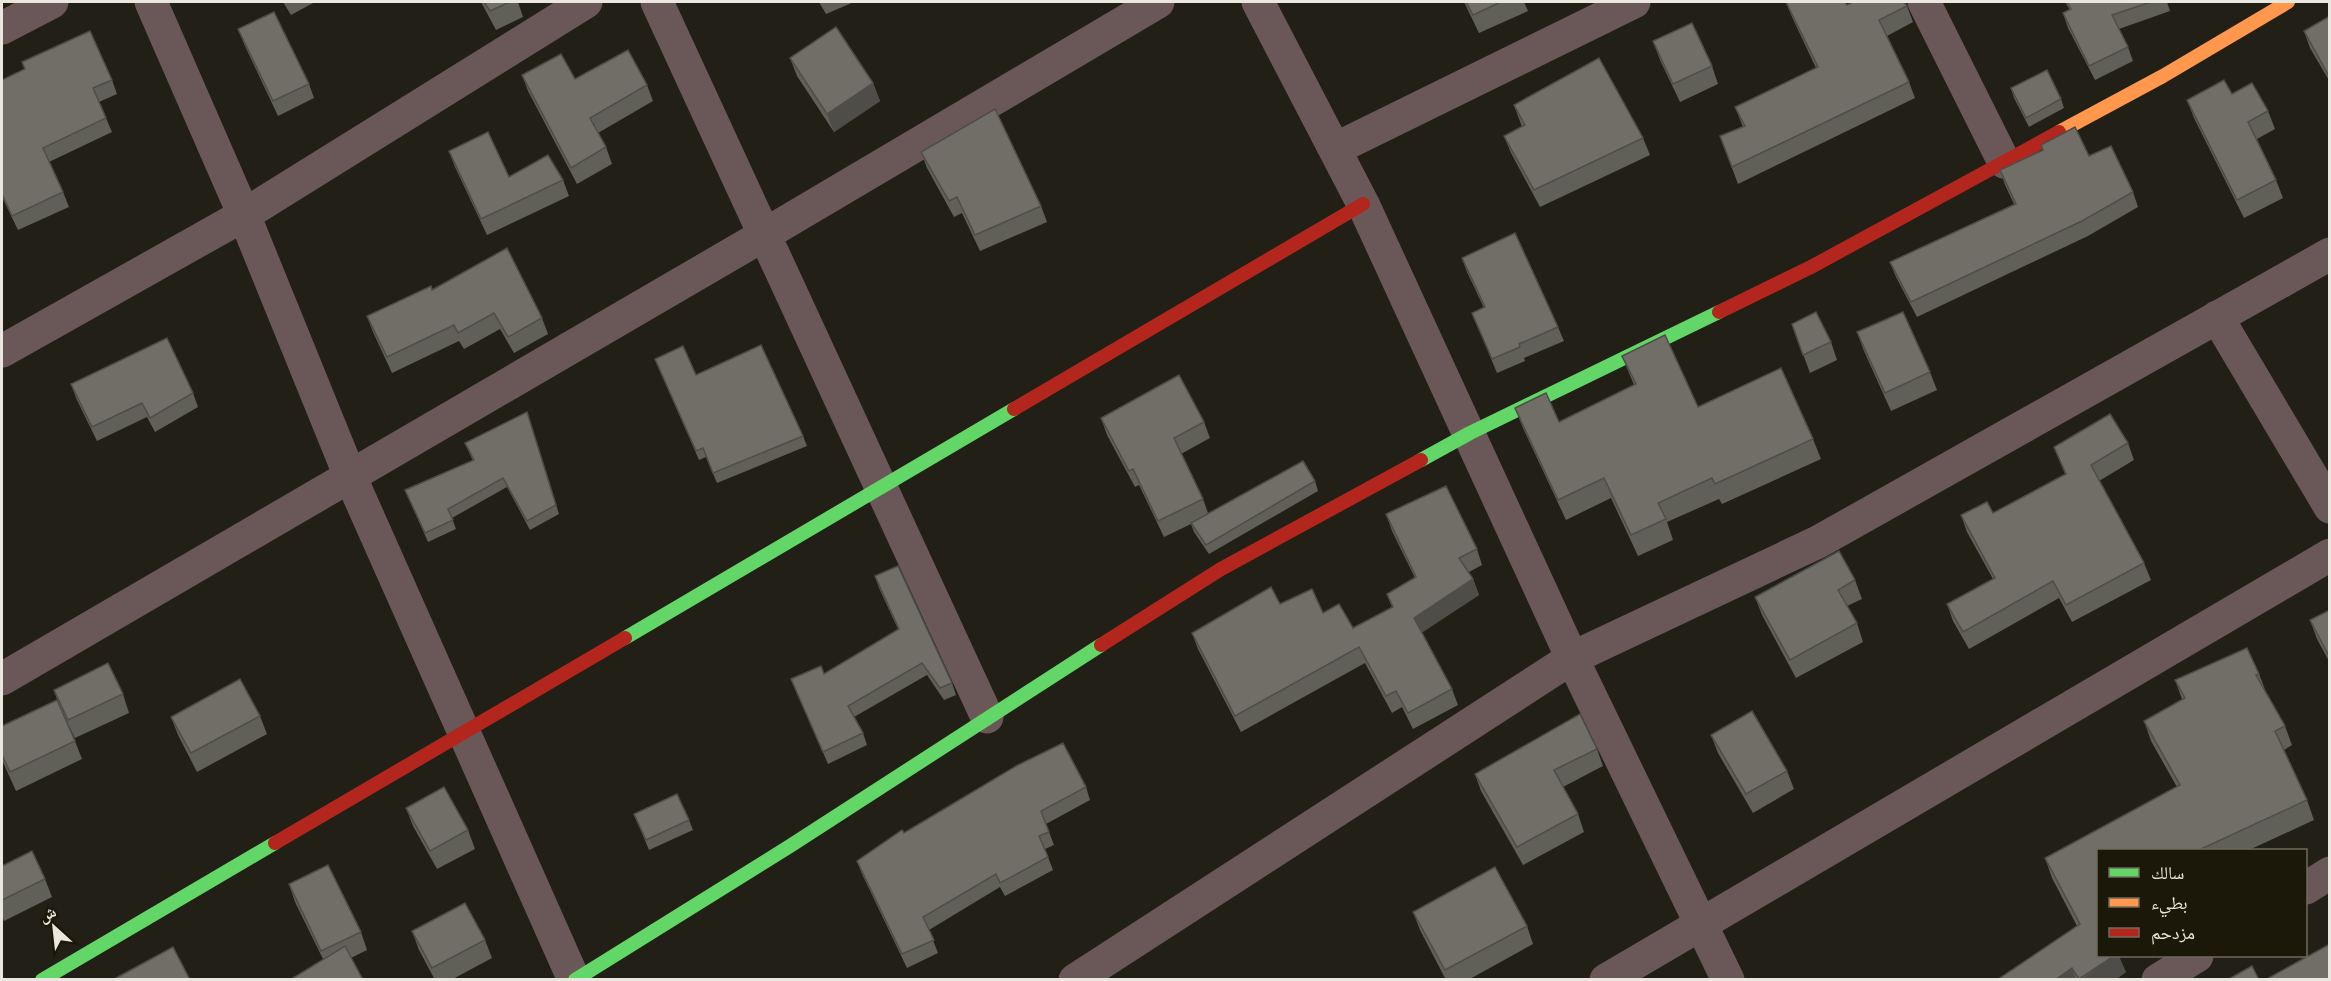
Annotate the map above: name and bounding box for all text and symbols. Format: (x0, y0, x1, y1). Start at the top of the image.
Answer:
legend (2097, 849, 2307, 957)
text: سالك (2151, 862, 2184, 883)
text: بطيء (2151, 892, 2188, 918)
north arrow (24, 897, 84, 957)
text: ش (35, 901, 59, 926)
text: مزدحم (2151, 922, 2195, 945)

